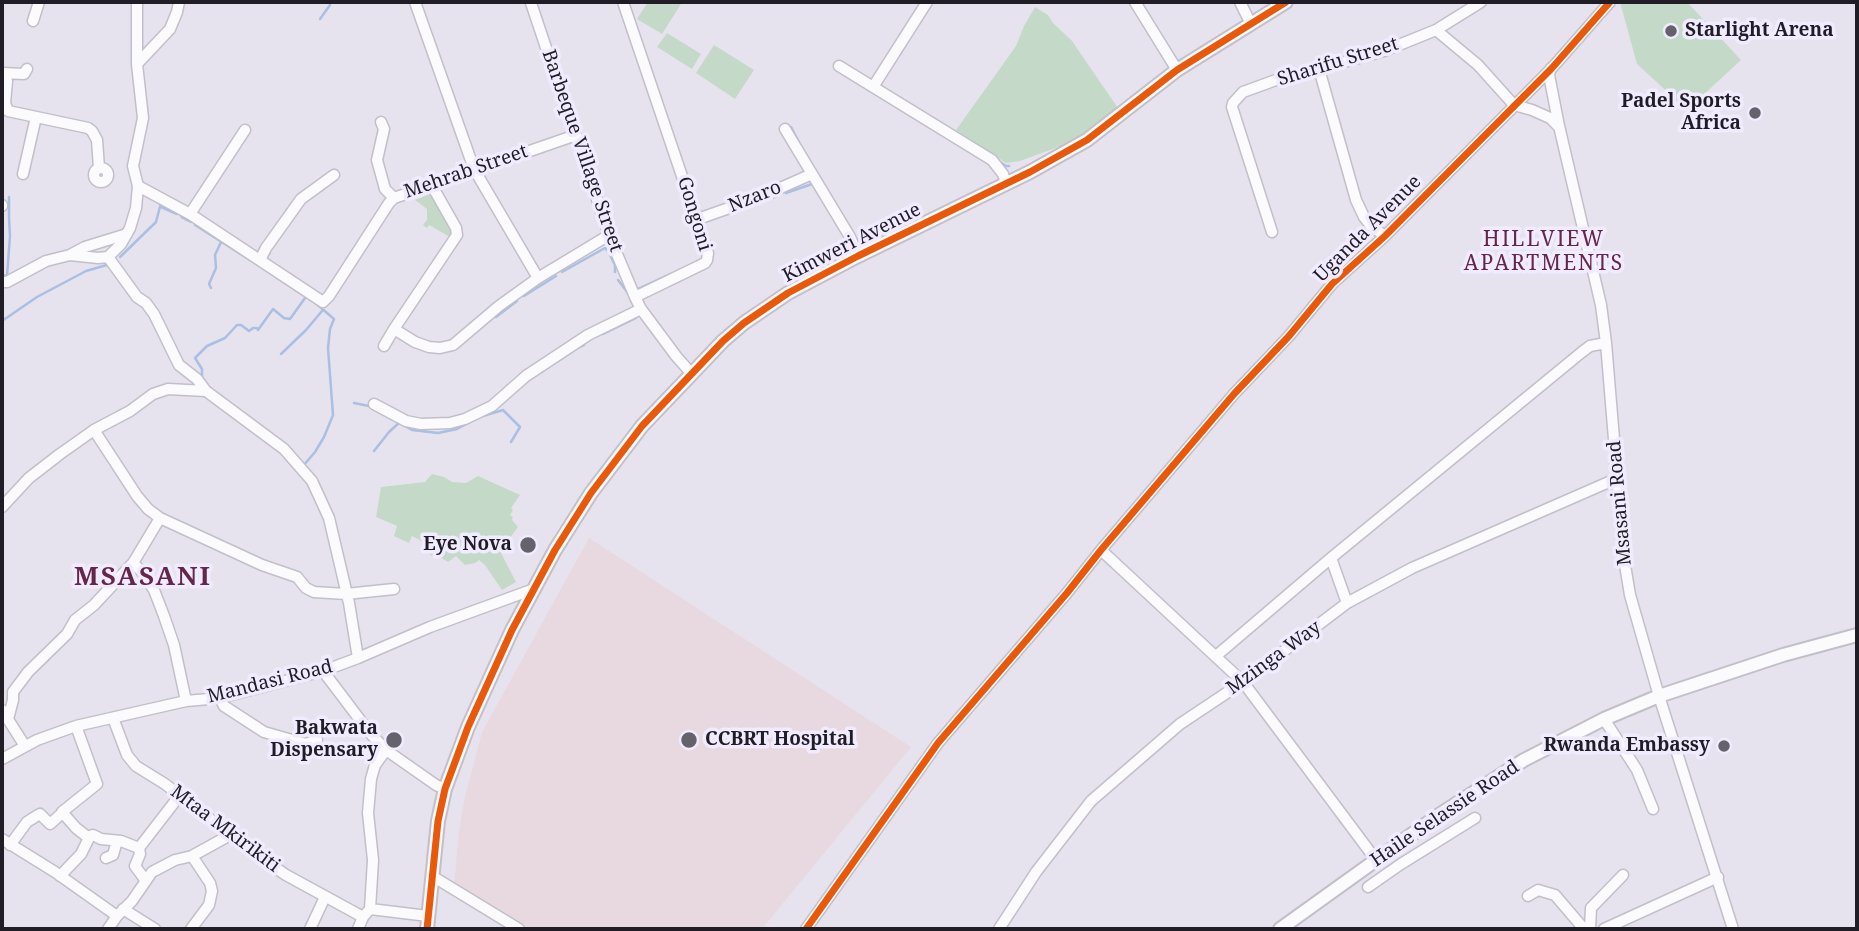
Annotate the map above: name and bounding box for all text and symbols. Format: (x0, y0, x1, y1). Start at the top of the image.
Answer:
place label: Starlight Arena (1685, 20, 1834, 42)
marker: Starlight Arena (1663, 23, 1679, 39)
street label: Sharifu Street (1275, 33, 1401, 91)
street label: Barbeque Village Street (537, 47, 627, 255)
place label: Padel Sports Africa (1621, 91, 1741, 135)
marker: Padel Sports Africa (1747, 105, 1763, 121)
street label: Mehrab Street (401, 140, 531, 204)
street label: Uganda Avenue (1310, 171, 1426, 287)
street label: Gongoni (672, 174, 716, 254)
street label: Nzaro (725, 176, 785, 218)
street label: Kimweri Avenue (779, 198, 925, 288)
district label: HILLVIEW APARTMENTS (1465, 227, 1623, 277)
street label: Msasani Road (1603, 440, 1637, 566)
place label: Eye Nova (423, 534, 512, 556)
marker: Eye Nova (518, 535, 538, 555)
district label: MSASANI (75, 562, 211, 594)
street label: Mzinga Way (1222, 616, 1326, 700)
street label: Mandasi Road (205, 655, 335, 709)
place label: Bakwata Dispensary (270, 718, 378, 762)
place label: CCBRT Hospital (705, 729, 855, 751)
marker: Bakwata Dispensary (384, 730, 404, 750)
marker: CCBRT Hospital (679, 730, 699, 750)
place label: Rwanda Embassy (1544, 735, 1710, 757)
marker: Rwanda Embassy (1716, 738, 1732, 754)
street label: Haile Selassie Road (1366, 756, 1524, 872)
street label: Mtaa Mkirikiti (166, 781, 284, 877)

